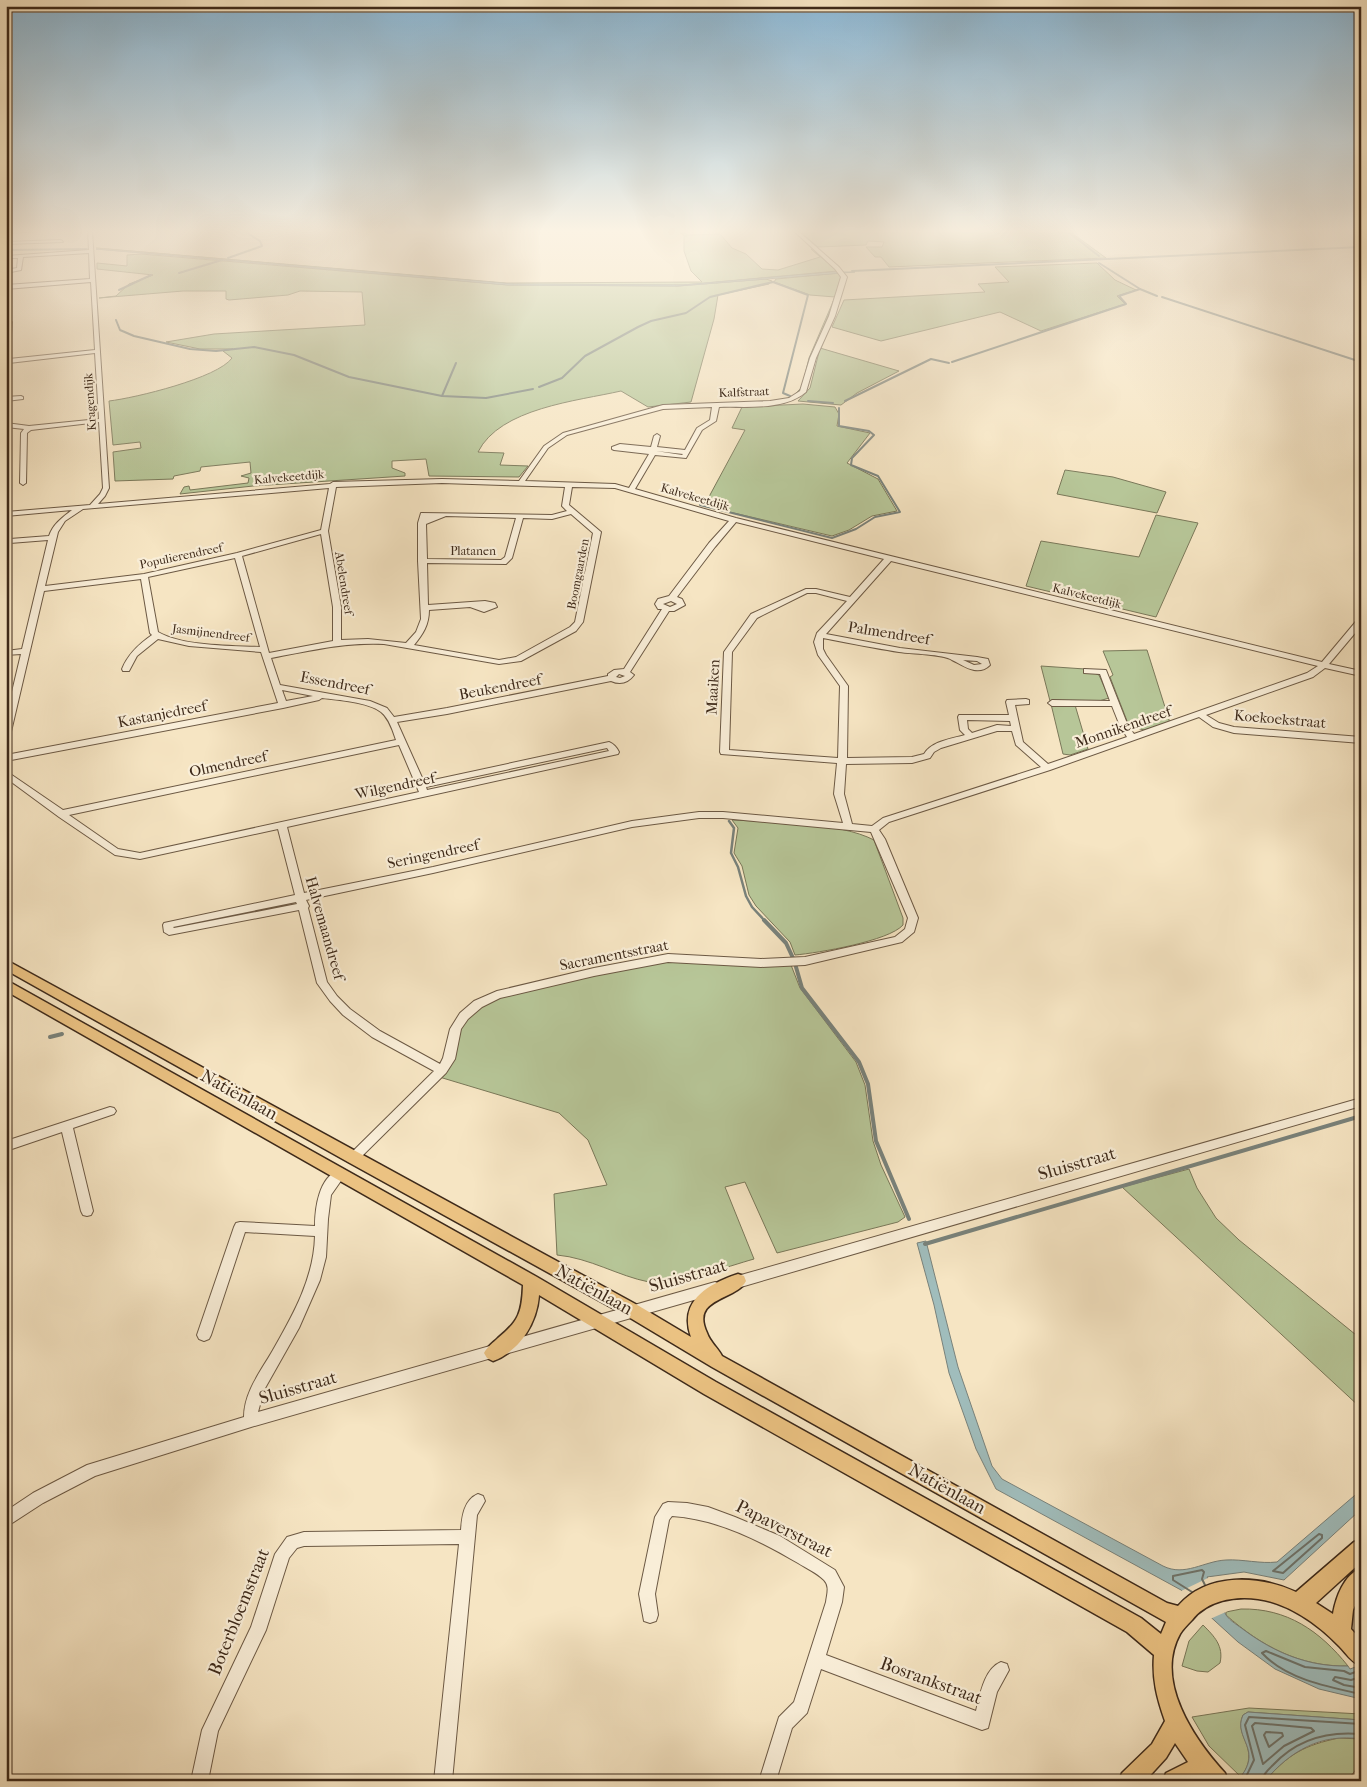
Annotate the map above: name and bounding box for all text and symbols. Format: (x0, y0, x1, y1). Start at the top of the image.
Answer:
street label: Kragendijk (81, 372, 99, 431)
street label: Kalfstraat (718, 384, 770, 400)
street label: Kalvekeetdijk (253, 467, 326, 487)
street label: Kalvekeetdijk (659, 481, 732, 514)
street label: Boomgaarden (564, 537, 592, 611)
street label: Populierendreef (138, 540, 227, 572)
street label: Platanen (450, 544, 496, 558)
street label: Abelendreef (332, 550, 356, 618)
street label: Kalvekeetdijk (1051, 581, 1124, 612)
street label: Palmendreef (847, 618, 934, 649)
street label: Jasmijnendreef (170, 621, 254, 645)
street label: Maaiken (703, 658, 723, 715)
street label: Essendreef (299, 667, 374, 699)
street label: Beukendreef (457, 670, 546, 704)
street label: Kastanjedreef (116, 696, 211, 731)
street label: Monnikendreef (1072, 701, 1176, 752)
street label: Koekoekstraat (1233, 706, 1327, 732)
street label: Olmendreef (188, 746, 271, 781)
street label: Wilgendreef (352, 768, 440, 803)
street label: Seringendreef (386, 835, 483, 872)
street label: Halvemaandreef (302, 874, 349, 985)
street label: Sacramentsstraat (558, 936, 671, 974)
street label: Natiënlaan (197, 1065, 282, 1125)
street label: Sluisstraat (1036, 1143, 1119, 1185)
street label: Sluisstraat (647, 1255, 730, 1297)
street label: Natiënlaan (552, 1260, 637, 1320)
street label: Sluisstraat (257, 1367, 340, 1409)
street label: Natiënlaan (905, 1459, 990, 1519)
street label: Papaverstraat (732, 1496, 836, 1563)
street label: Boterbloemstraat (204, 1545, 274, 1678)
street label: Bosrankstraat (877, 1653, 985, 1709)

